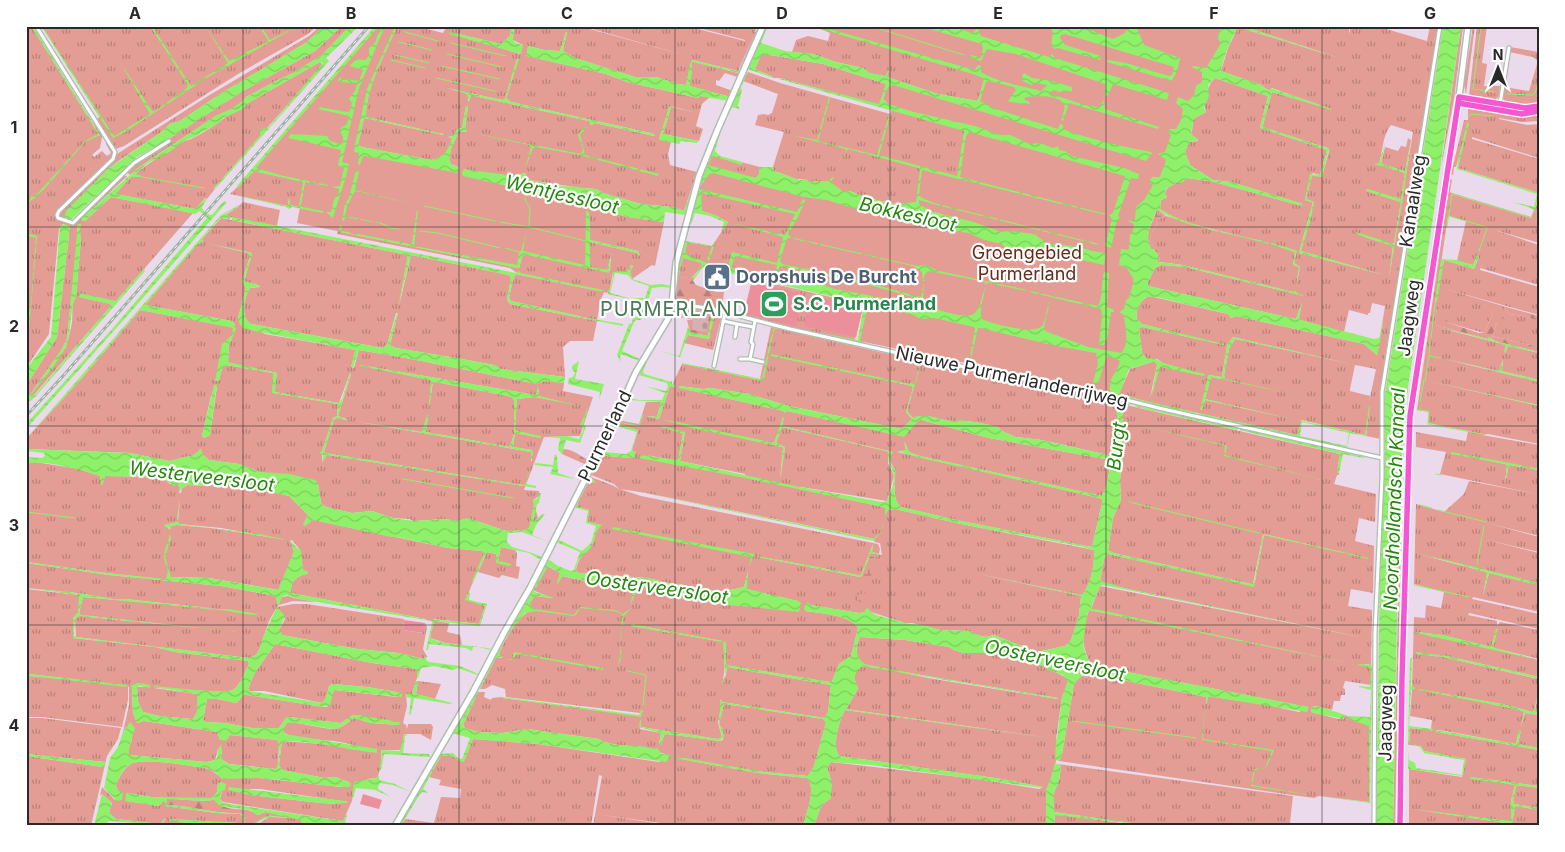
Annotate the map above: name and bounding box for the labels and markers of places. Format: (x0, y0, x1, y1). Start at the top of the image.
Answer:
public building icon: Dorpshuis De Burcht (702, 262, 732, 292)
place label: Dorpshuis De Burcht (736, 266, 917, 287)
sports icon: S.C. Purmerland (759, 289, 789, 319)
place label: S.C. Purmerland (793, 293, 936, 314)

